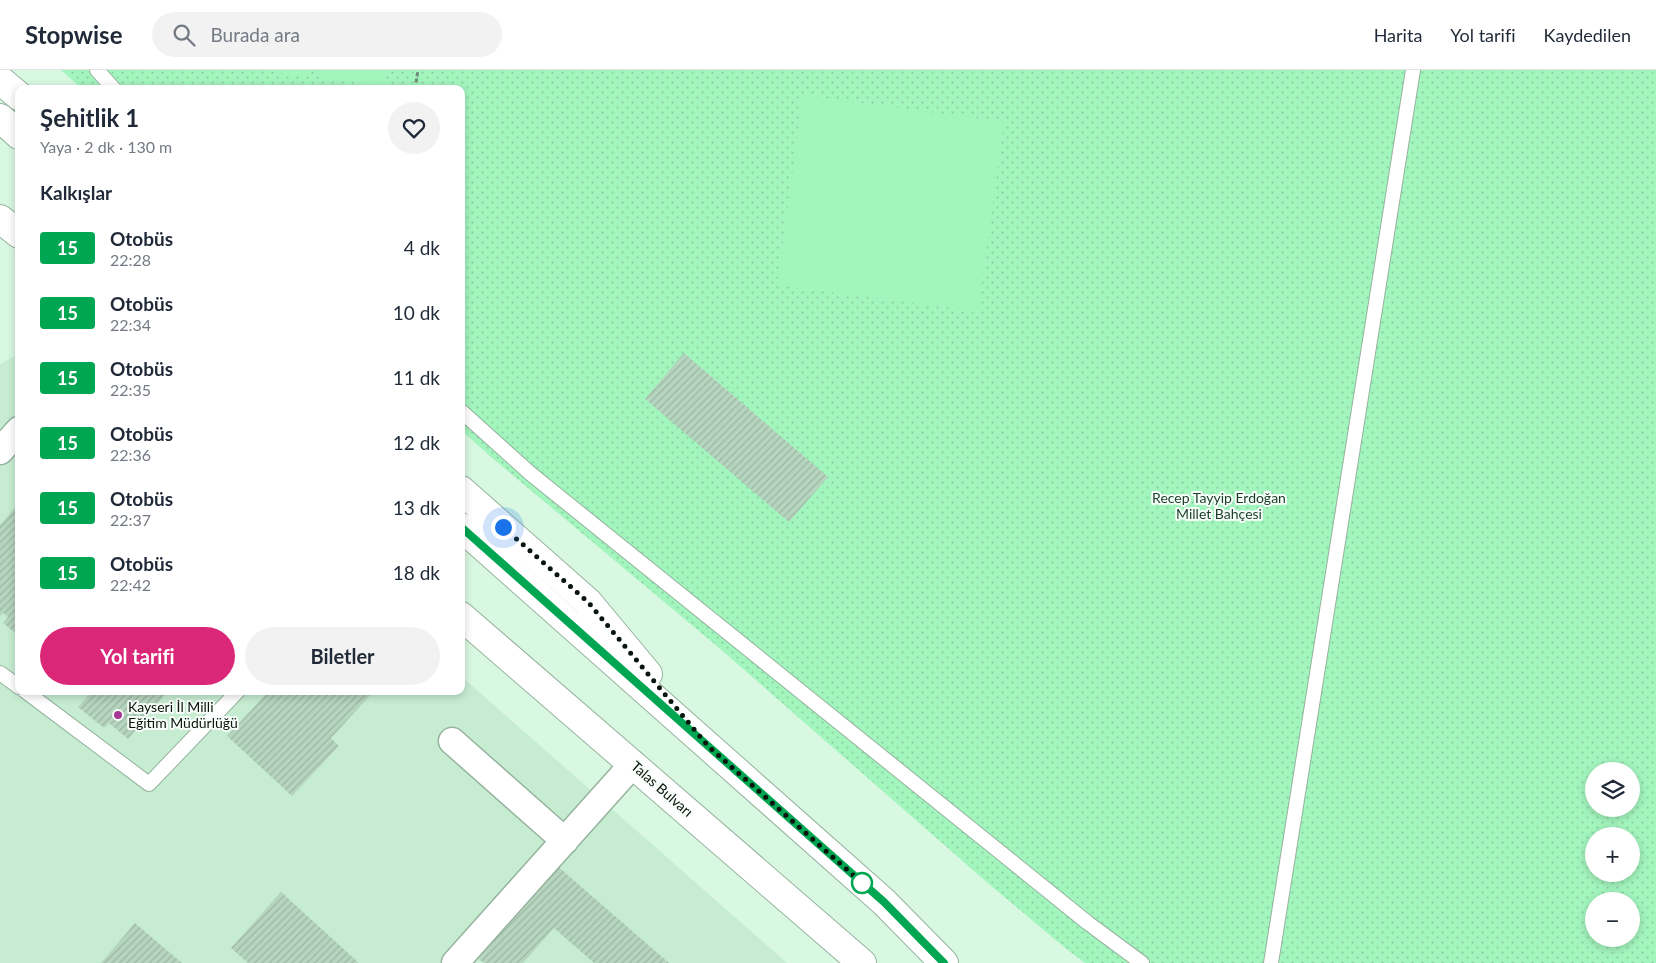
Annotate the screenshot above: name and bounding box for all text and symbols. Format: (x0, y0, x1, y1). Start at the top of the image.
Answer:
search box (152, 12, 502, 57)
text: Stopwise (25, 20, 122, 49)
icon: search (170, 21, 198, 49)
text: Burada ara (210, 23, 300, 46)
text: Harita (1374, 24, 1422, 46)
text: Yol tarifi (1450, 24, 1516, 46)
text: Kaydedilen (1544, 24, 1631, 46)
button: heart (388, 102, 440, 154)
text: Şehitlik 1 (40, 103, 139, 132)
text: Yaya · 2 dk · 130 m (40, 137, 172, 156)
text: Kalkışlar (40, 181, 112, 204)
text: Otobüs (110, 227, 173, 250)
text: 4 dk (404, 236, 440, 259)
text: 15 (57, 237, 78, 259)
text: 22:28 (110, 250, 151, 269)
text: Otobüs (110, 292, 173, 315)
text: 10 dk (393, 301, 440, 324)
text: 15 (57, 302, 78, 324)
text: 22:34 (110, 315, 151, 334)
text: Otobüs (110, 357, 173, 380)
text: 11 dk (393, 366, 440, 389)
text: 15 (57, 367, 78, 389)
text: 22:35 (110, 380, 151, 399)
text: Otobüs (110, 422, 173, 445)
text: 12 dk (393, 431, 440, 454)
text: 15 (57, 432, 78, 454)
text: 22:36 (110, 445, 151, 464)
text: Otobüs (110, 487, 173, 510)
park label: Recep Tayyip Erdoğan Millet Bahçesi (1152, 489, 1286, 522)
text: 13 dk (393, 496, 440, 519)
text: 15 (57, 497, 78, 519)
text: 22:37 (110, 510, 151, 529)
your location (491, 515, 516, 540)
text: Otobüs (110, 552, 173, 575)
text: 18 dk (393, 561, 440, 584)
text: 15 (57, 562, 78, 584)
text: 22:42 (110, 575, 151, 594)
button: Yol tarifi (40, 627, 235, 685)
button: Biletler (245, 627, 440, 685)
place label: Kayseri İl Milli Eğitim Müdürlüğü (128, 698, 238, 731)
marker: Kayseri İl Milli Eğitim Müdürlüğü (112, 709, 124, 721)
street label: Talas Bulvarı (628, 757, 697, 820)
map controls (1585, 762, 1640, 947)
button: layers (1585, 762, 1640, 817)
button: + (1585, 827, 1640, 882)
unlabelled marker (851, 872, 873, 894)
button: − (1585, 892, 1640, 947)

